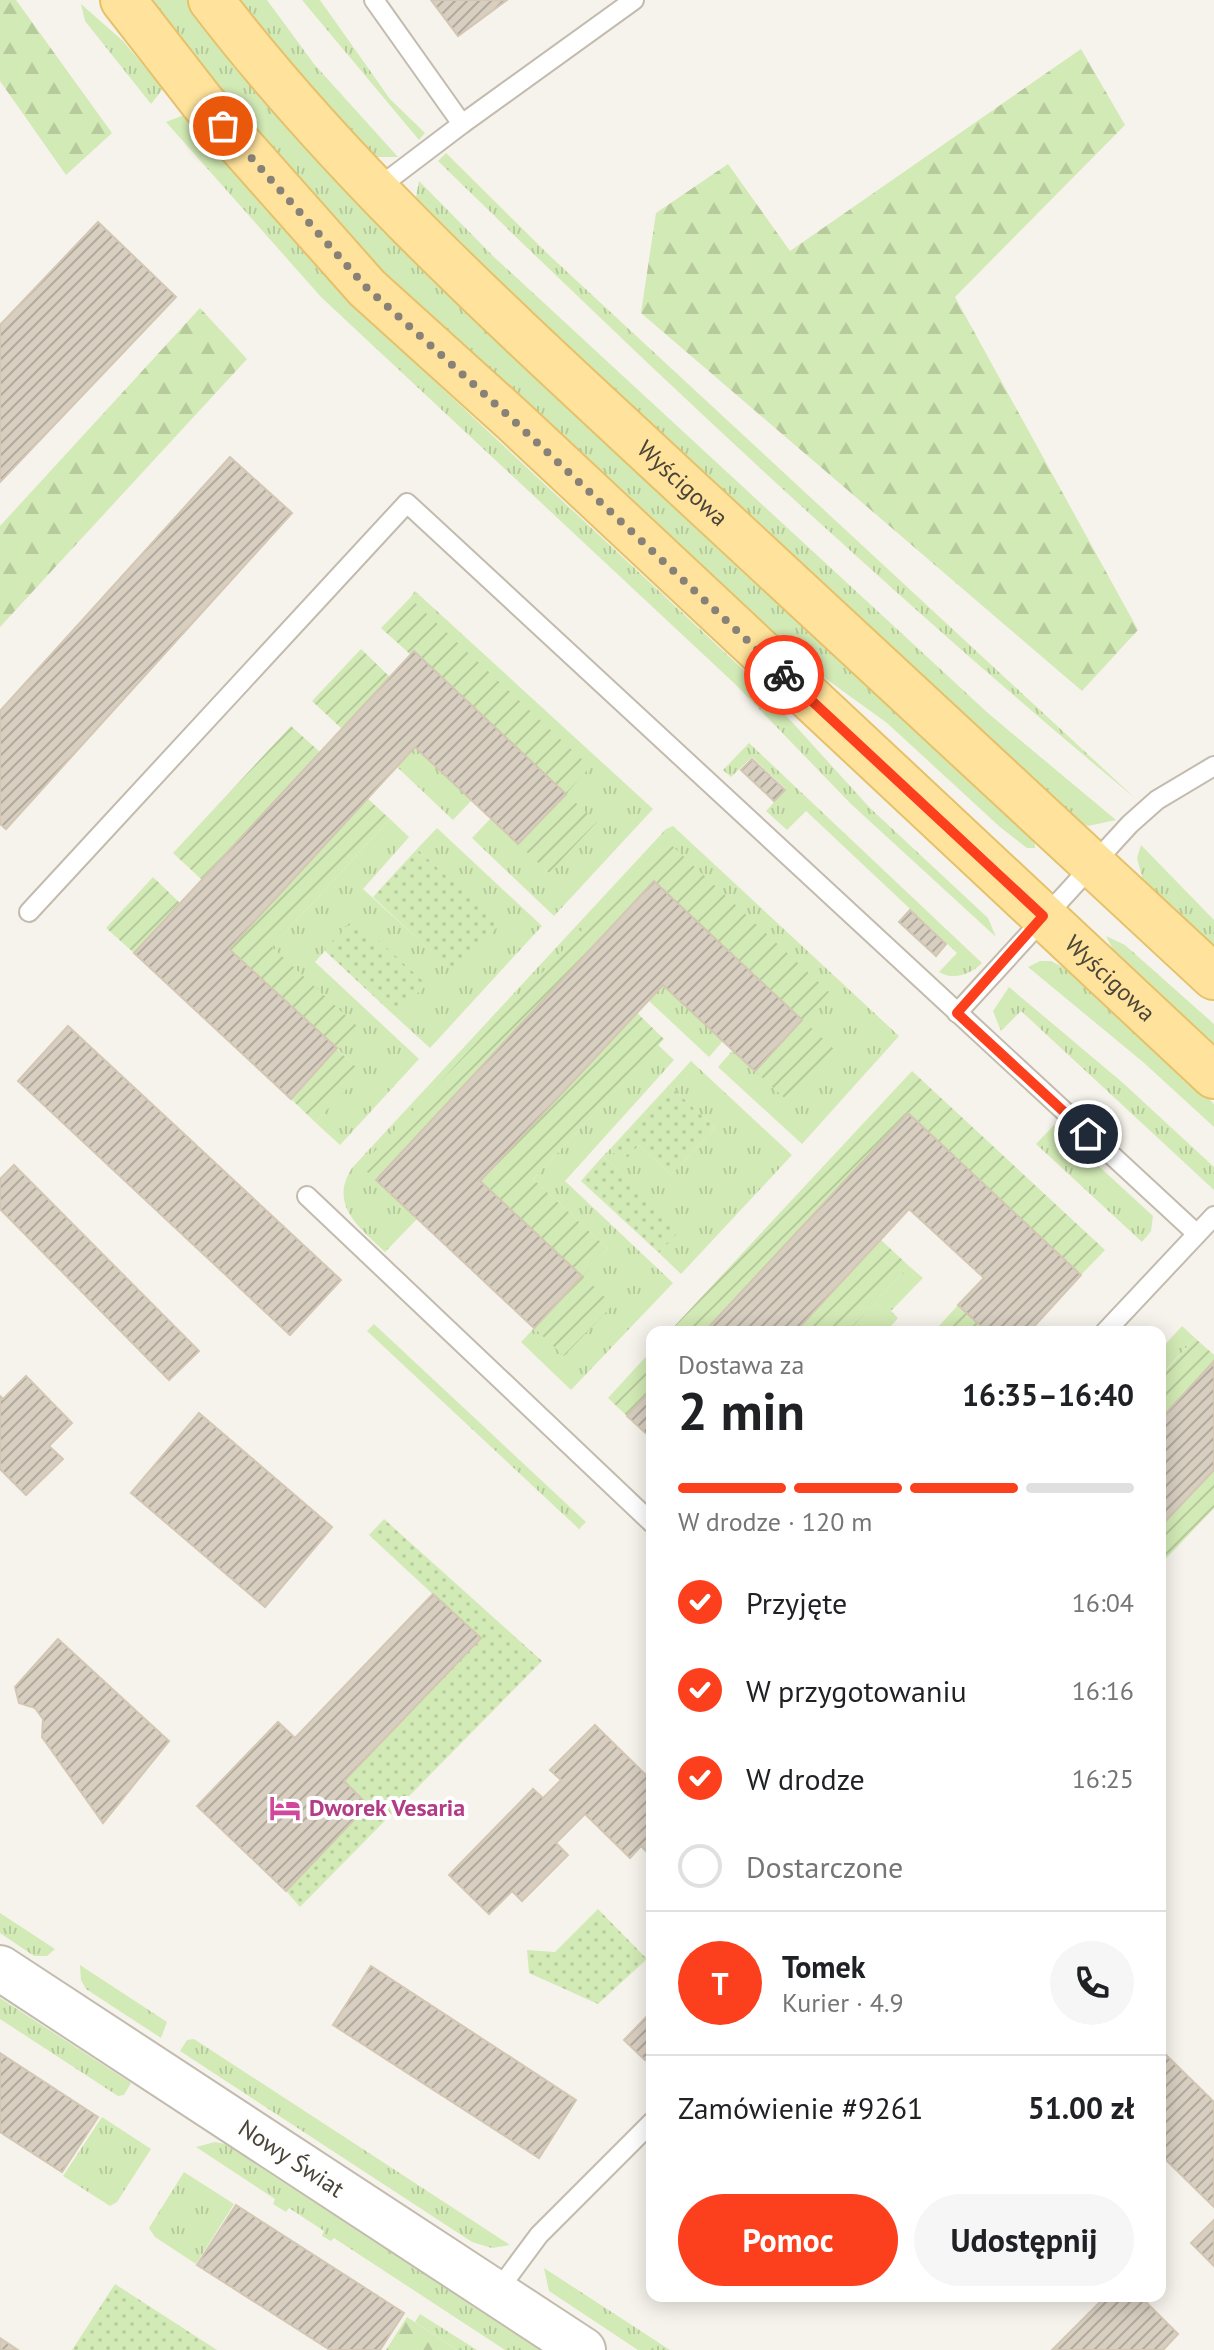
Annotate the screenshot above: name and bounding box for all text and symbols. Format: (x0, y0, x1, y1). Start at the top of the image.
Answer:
pin (189, 92, 257, 160)
icon: bag (201, 104, 245, 148)
street label: Wyścigowa (631, 433, 735, 533)
courier (744, 635, 824, 715)
icon: bike (762, 653, 806, 697)
street label: Wyścigowa (1058, 928, 1162, 1028)
pin (1054, 1100, 1122, 1168)
icon: home (1066, 1112, 1110, 1156)
text: Dostawa za (678, 1348, 804, 1381)
text: 16:35–16:40 (962, 1375, 1134, 1414)
text: 2 min (678, 1377, 805, 1444)
text: W drodze · 120 m (678, 1505, 872, 1538)
icon: check (678, 1580, 722, 1624)
text: Przyjęte (746, 1583, 847, 1622)
text: 16:04 (1072, 1586, 1134, 1619)
icon: check (678, 1668, 722, 1712)
text: W przygotowaniu (746, 1671, 967, 1710)
text: 16:16 (1072, 1674, 1134, 1707)
icon: check (678, 1756, 722, 1800)
text: W drodze (746, 1759, 865, 1798)
text: 16:25 (1072, 1762, 1134, 1795)
hotel icon: Dworek Vesaria (268, 1791, 302, 1825)
place label: Dworek Vesaria (309, 1792, 465, 1823)
text: Dostarczone (746, 1847, 903, 1886)
button: phone (1050, 1941, 1134, 2025)
text: Tomek (782, 1947, 865, 1986)
text: T (711, 1964, 729, 2003)
text: Kurier · 4.9 (782, 1986, 904, 2019)
text: Zamówienie #9261 (678, 2088, 923, 2127)
text: 51.00 zł (1028, 2088, 1134, 2127)
street label: Nowy Świat (233, 2112, 350, 2204)
button: Pomoc (678, 2194, 898, 2286)
button: Udostępnij (914, 2194, 1134, 2286)

